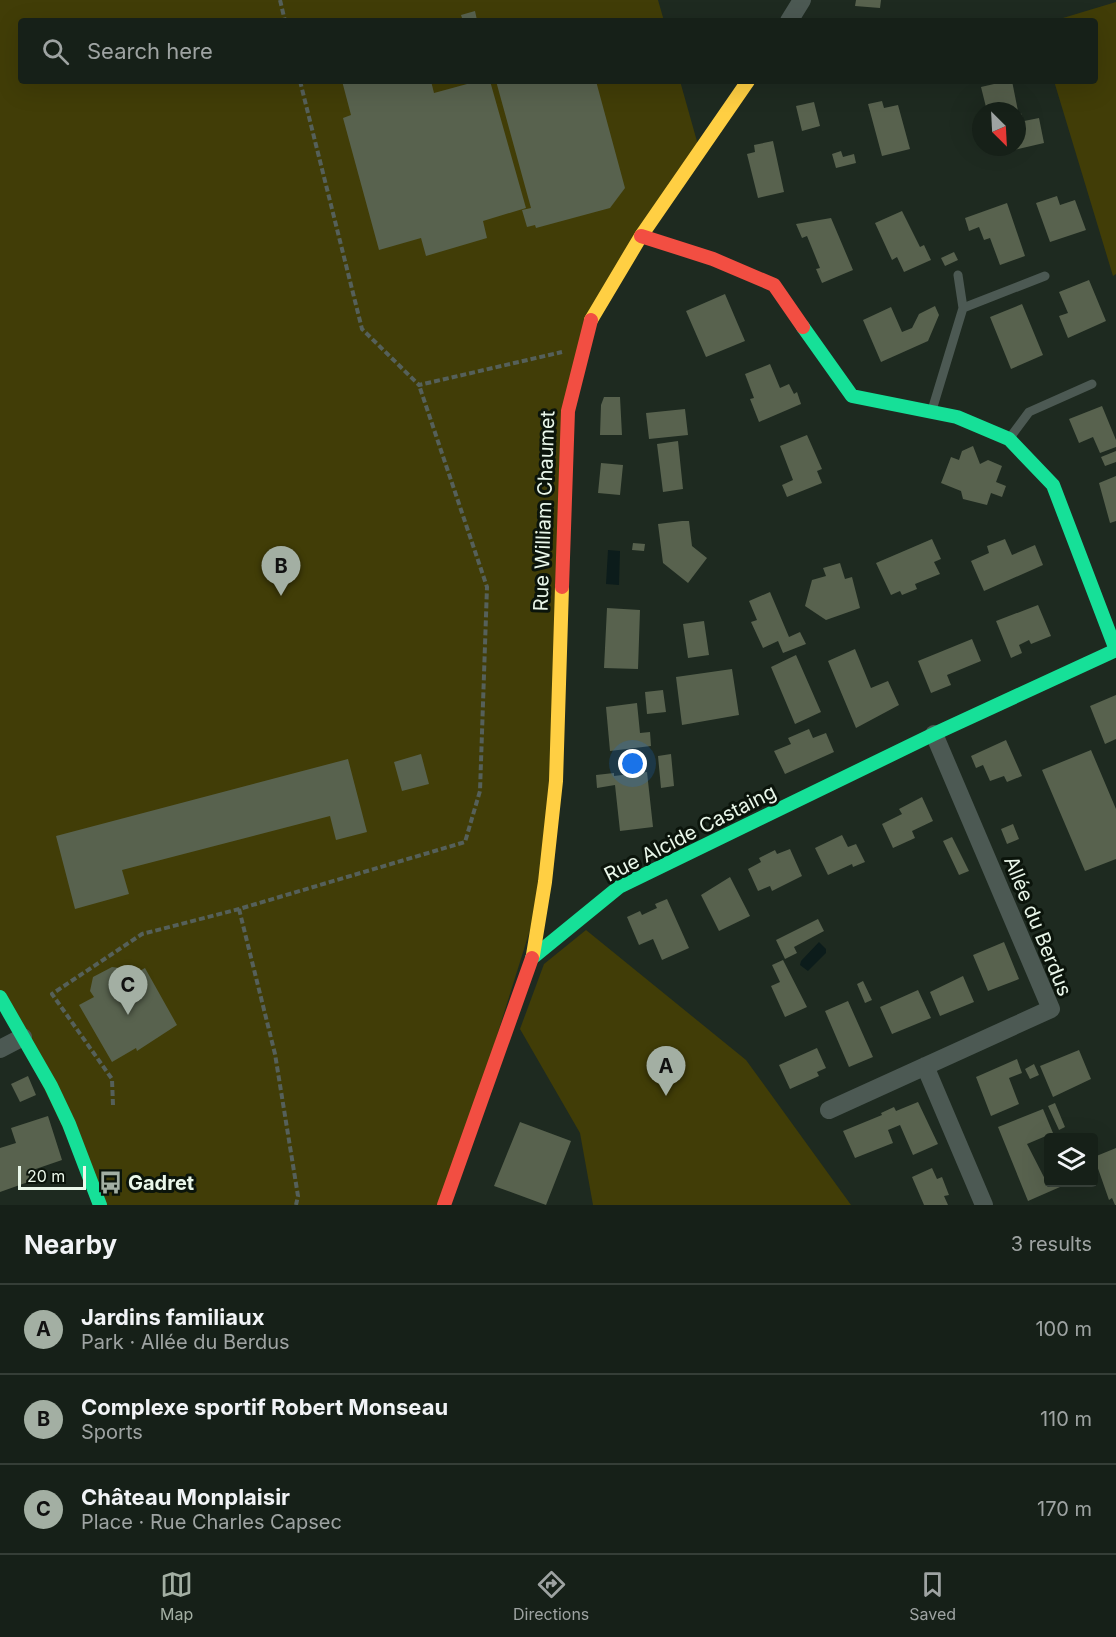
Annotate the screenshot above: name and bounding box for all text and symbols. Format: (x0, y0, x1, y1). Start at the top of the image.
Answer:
search box (18, 18, 1098, 84)
icon: search (39, 35, 72, 68)
text: Search here (87, 38, 213, 64)
north arrow (972, 102, 1026, 156)
street label: Rue William Chaumet (529, 410, 560, 612)
pin: B (262, 546, 300, 596)
your location (618, 749, 647, 778)
street label: Rue Alcide Castaing (600, 779, 780, 887)
street label: Allée du Berdus (999, 853, 1077, 999)
pin: C (108, 966, 148, 1015)
pin: A (646, 1046, 686, 1096)
map controls (1044, 1133, 1098, 1187)
button: layers (1044, 1133, 1098, 1187)
scale bar (18, 1163, 86, 1190)
text: 20 m (27, 1166, 65, 1186)
bus stop icon: Gadret (97, 1170, 123, 1196)
place label: Gadret (128, 1171, 194, 1195)
text: Nearby (24, 1229, 117, 1260)
text: 3 results (1011, 1232, 1092, 1256)
text: Jardins familiaux (81, 1304, 264, 1330)
text: A (36, 1317, 51, 1341)
text: 100 m (1035, 1317, 1092, 1341)
text: Park · Allée du Berdus (81, 1330, 290, 1354)
text: Complexe sportif Robert Monseau (81, 1394, 448, 1420)
text: B (37, 1407, 50, 1431)
text: 110 m (1040, 1407, 1092, 1431)
text: Sports (81, 1420, 143, 1444)
text: Château Monplaisir (81, 1484, 290, 1510)
text: C (36, 1497, 51, 1521)
text: 170 m (1037, 1497, 1092, 1521)
text: Place · Rue Charles Capsec (81, 1510, 342, 1534)
tab: Map (160, 1568, 193, 1624)
tab: Directions (513, 1568, 589, 1624)
tab: Saved (909, 1568, 956, 1624)

